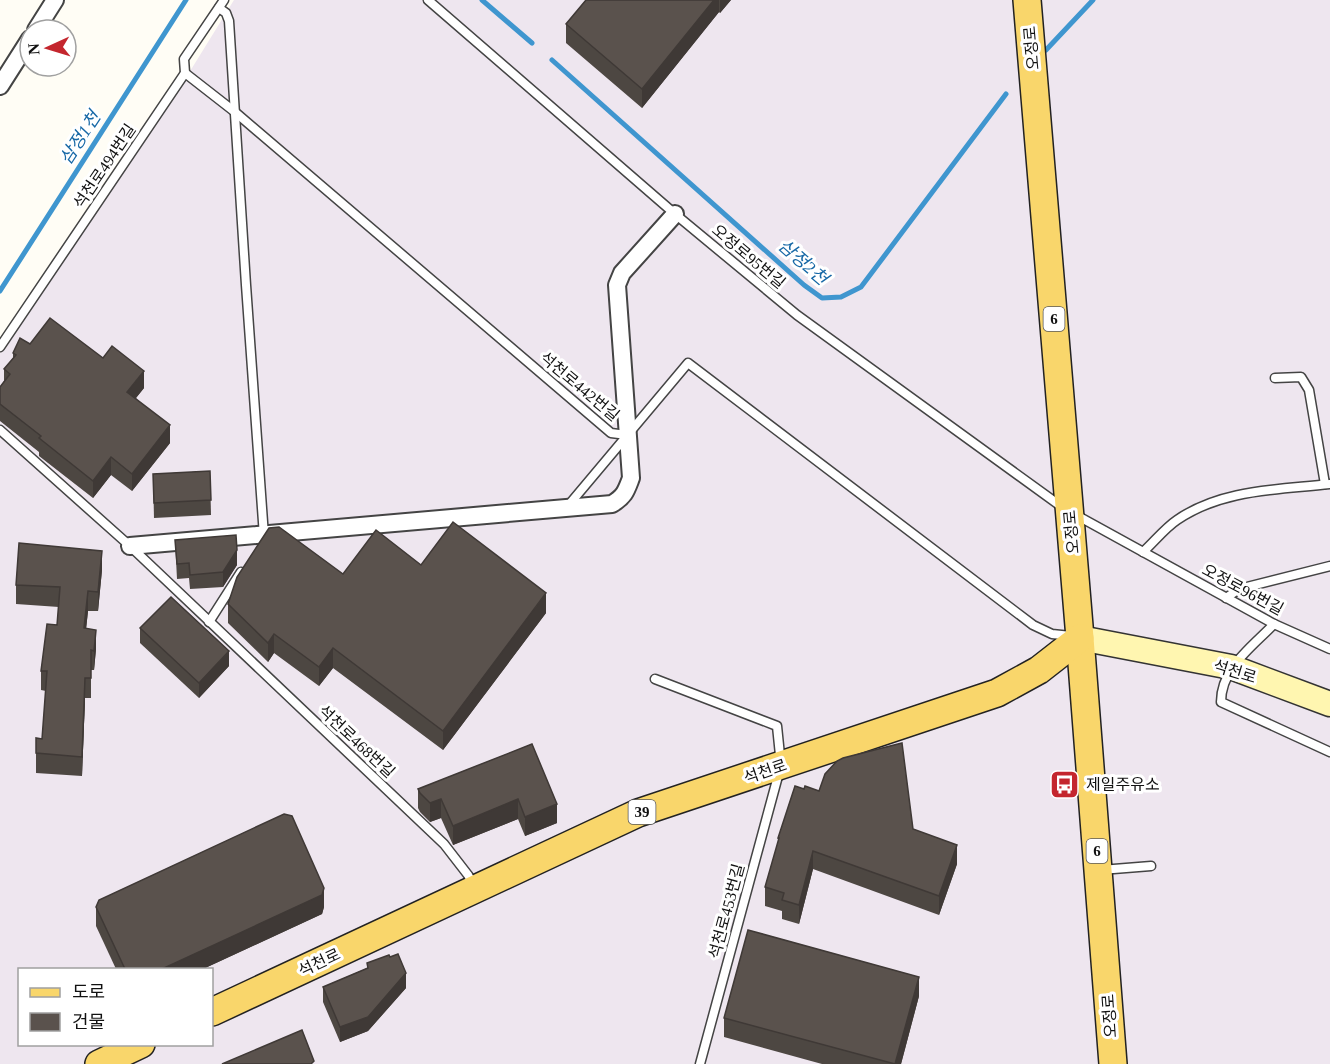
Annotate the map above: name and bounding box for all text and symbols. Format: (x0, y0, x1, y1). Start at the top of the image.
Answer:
north arrow (18, 18, 78, 78)
street label: 오정로 (1021, 25, 1042, 71)
text: N (25, 42, 42, 55)
water label: 삼정1천 (56, 106, 106, 168)
street label: 석천로494번길 (70, 121, 139, 211)
street label: 오정로95번길 (709, 221, 788, 292)
water label: 삼정2천 (774, 235, 834, 290)
road number: 6 (1044, 307, 1064, 331)
street label: 석천로442번길 (537, 349, 623, 424)
street label: 오정로 (1061, 509, 1082, 555)
street label: 오정로96번길 (1199, 561, 1286, 618)
street label: 석천로 (1211, 657, 1259, 686)
street label: 석천로468번길 (315, 702, 398, 781)
street label: 석천로 (742, 756, 789, 787)
bus stop icon: 제일주유소 (1049, 768, 1081, 800)
place label: 제일주유소 (1086, 776, 1160, 793)
road number: 39 (628, 800, 656, 824)
road number: 6 (1086, 839, 1108, 863)
street label: 석천로453번길 (706, 862, 747, 960)
street label: 석천로 (296, 945, 343, 979)
legend (18, 968, 213, 1046)
text: 도로 (72, 982, 105, 1002)
street label: 오정로 (1099, 993, 1120, 1039)
text: 건물 (72, 1012, 105, 1032)

